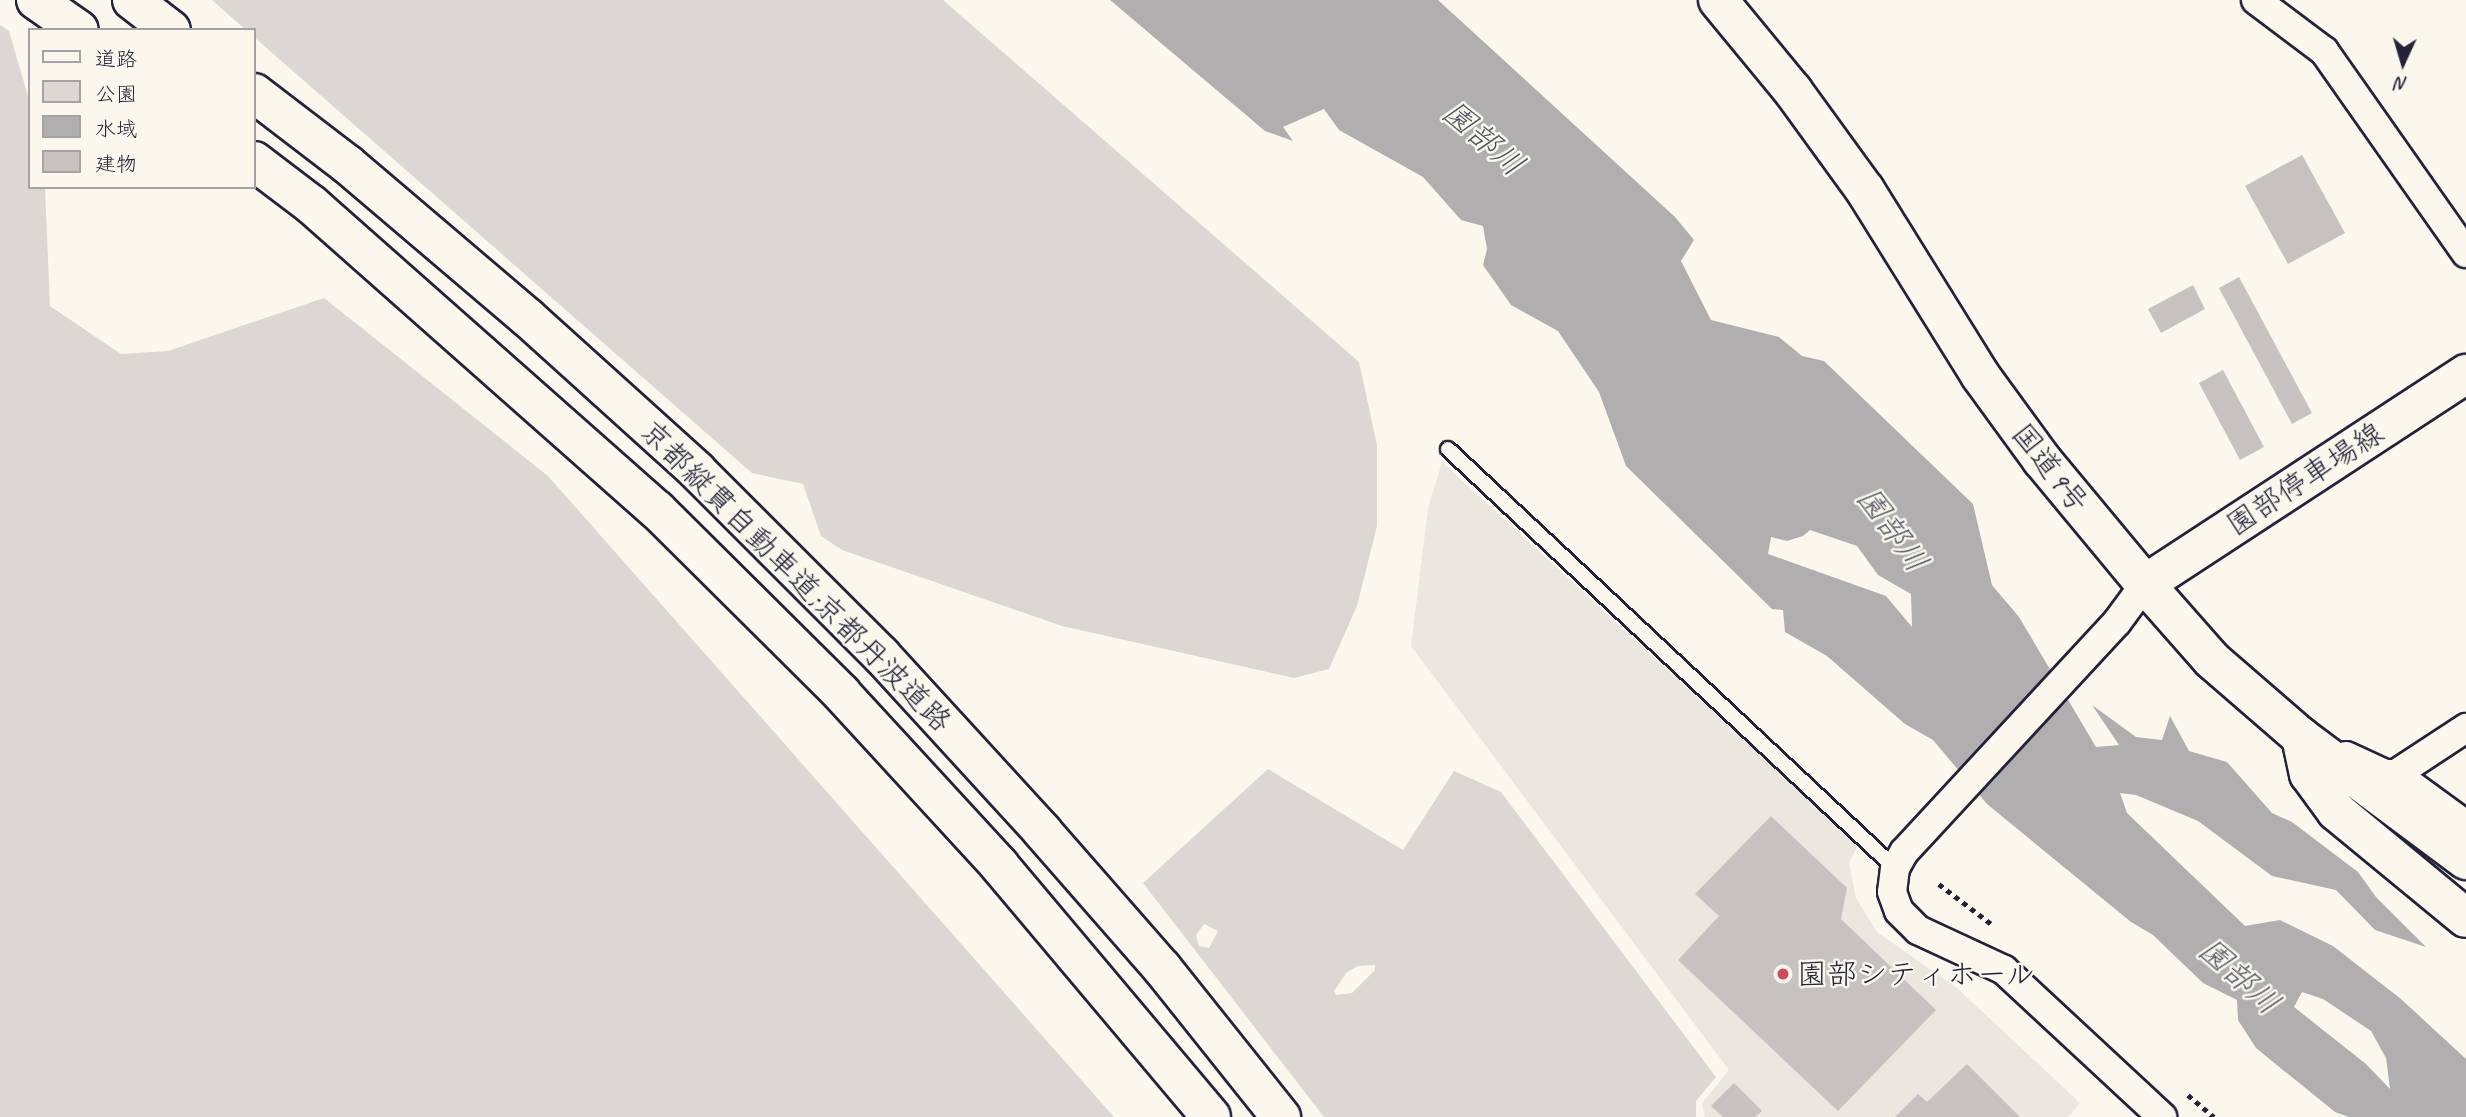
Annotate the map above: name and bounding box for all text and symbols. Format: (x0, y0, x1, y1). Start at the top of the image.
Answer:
legend (28, 28, 256, 189)
north arrow (2368, 28, 2438, 98)
text: 道路 (95, 46, 137, 72)
text: N (2395, 72, 2408, 96)
text: 公園 (95, 81, 137, 107)
water label: 園部川 (1434, 93, 1532, 185)
text: 水域 (95, 116, 137, 142)
text: 建物 (95, 151, 137, 177)
street label: 京都縦貫自動車道;京都丹波道路 (633, 413, 959, 739)
street label: 園部停車場線 (2220, 415, 2390, 543)
street label: 国道9号 (2004, 416, 2096, 520)
water label: 園部川 (1848, 480, 1936, 580)
water label: 園部川 (2190, 931, 2288, 1023)
place label: 園部シティホール (1797, 956, 2037, 992)
marker: 園部シティホール (1775, 966, 1791, 982)

